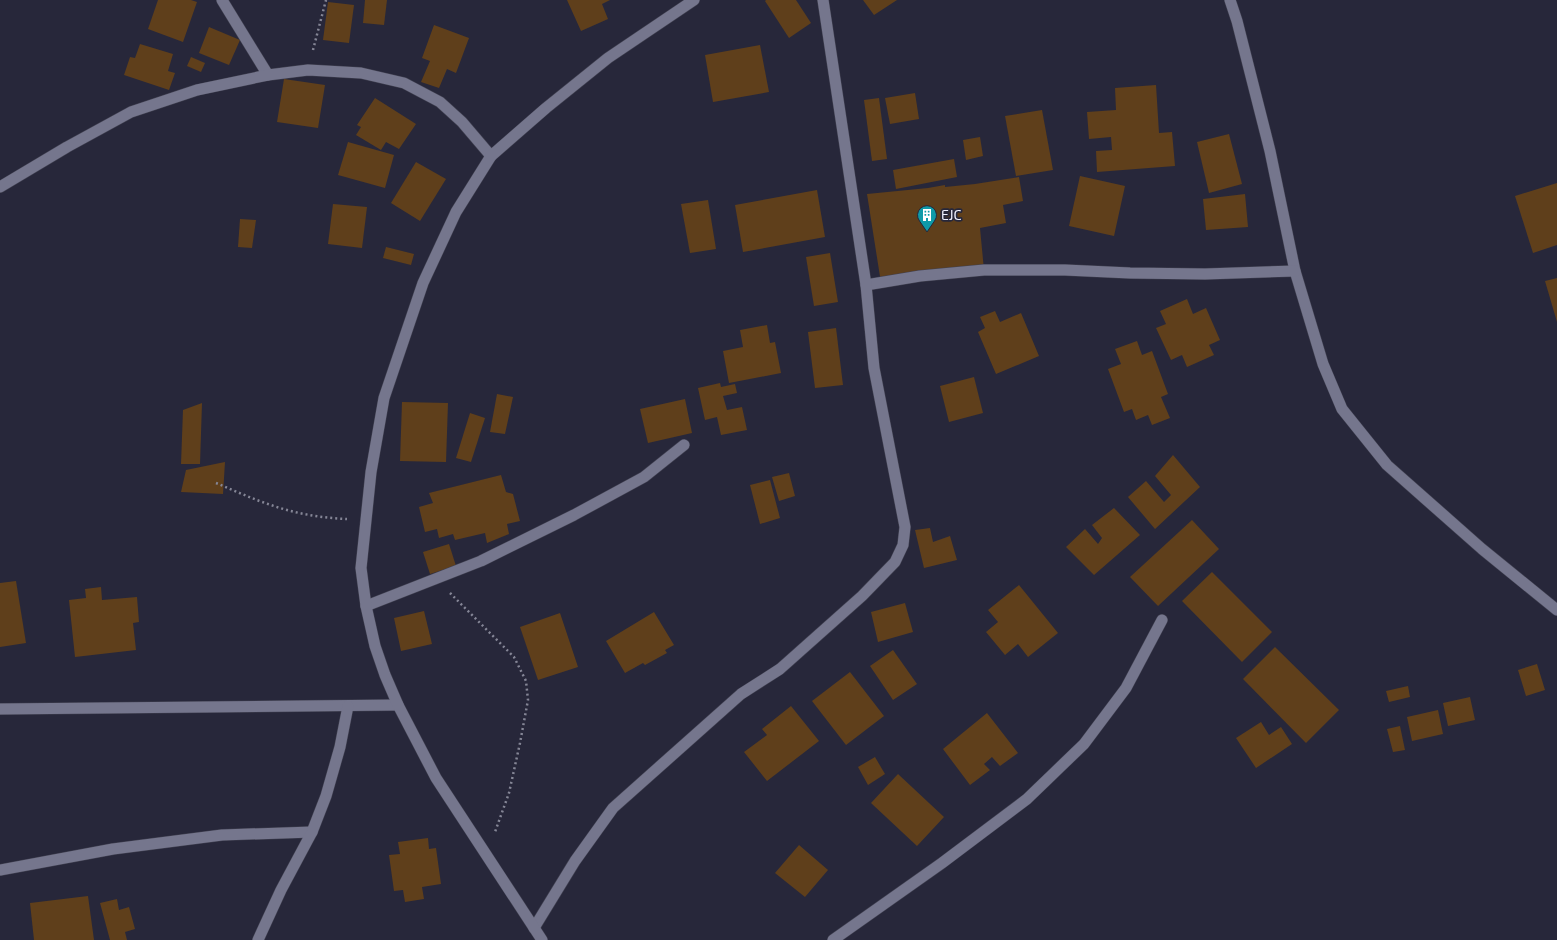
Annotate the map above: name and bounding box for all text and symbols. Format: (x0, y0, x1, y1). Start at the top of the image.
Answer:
building icon: EJC (916, 204, 938, 232)
place label: EJC (941, 206, 962, 223)

